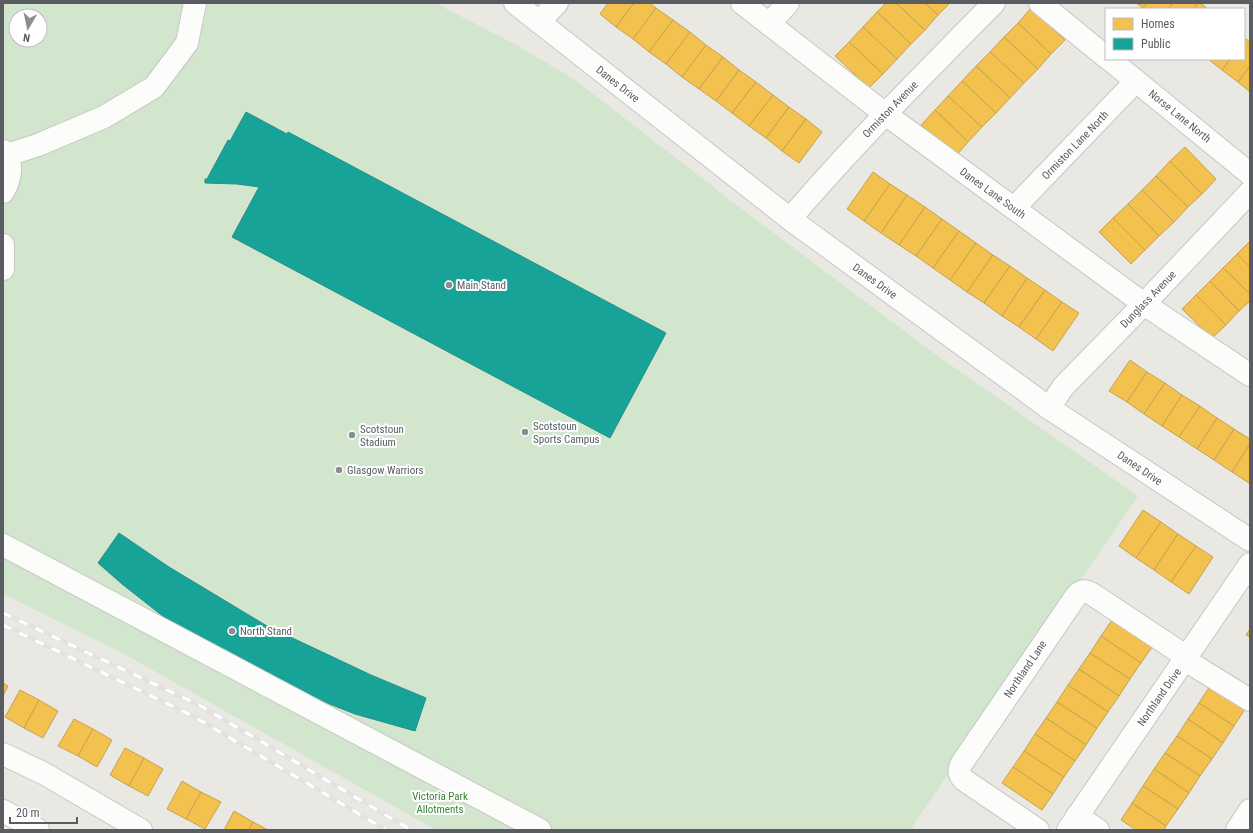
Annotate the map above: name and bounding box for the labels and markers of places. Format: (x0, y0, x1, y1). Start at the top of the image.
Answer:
place label: Main Stand (457, 279, 506, 292)
marker: Main Stand (444, 280, 454, 290)
place label: Scotstoun Sports Campus (533, 420, 600, 446)
place label: Scotstoun Stadium (360, 423, 404, 449)
marker: Scotstoun Sports Campus (520, 427, 530, 437)
marker: Scotstoun Stadium (347, 430, 357, 440)
place label: Glasgow Warriors (347, 464, 424, 477)
marker: Glasgow Warriors (334, 465, 344, 475)
place label: North Stand (240, 625, 292, 638)
marker: North Stand (227, 626, 237, 636)

